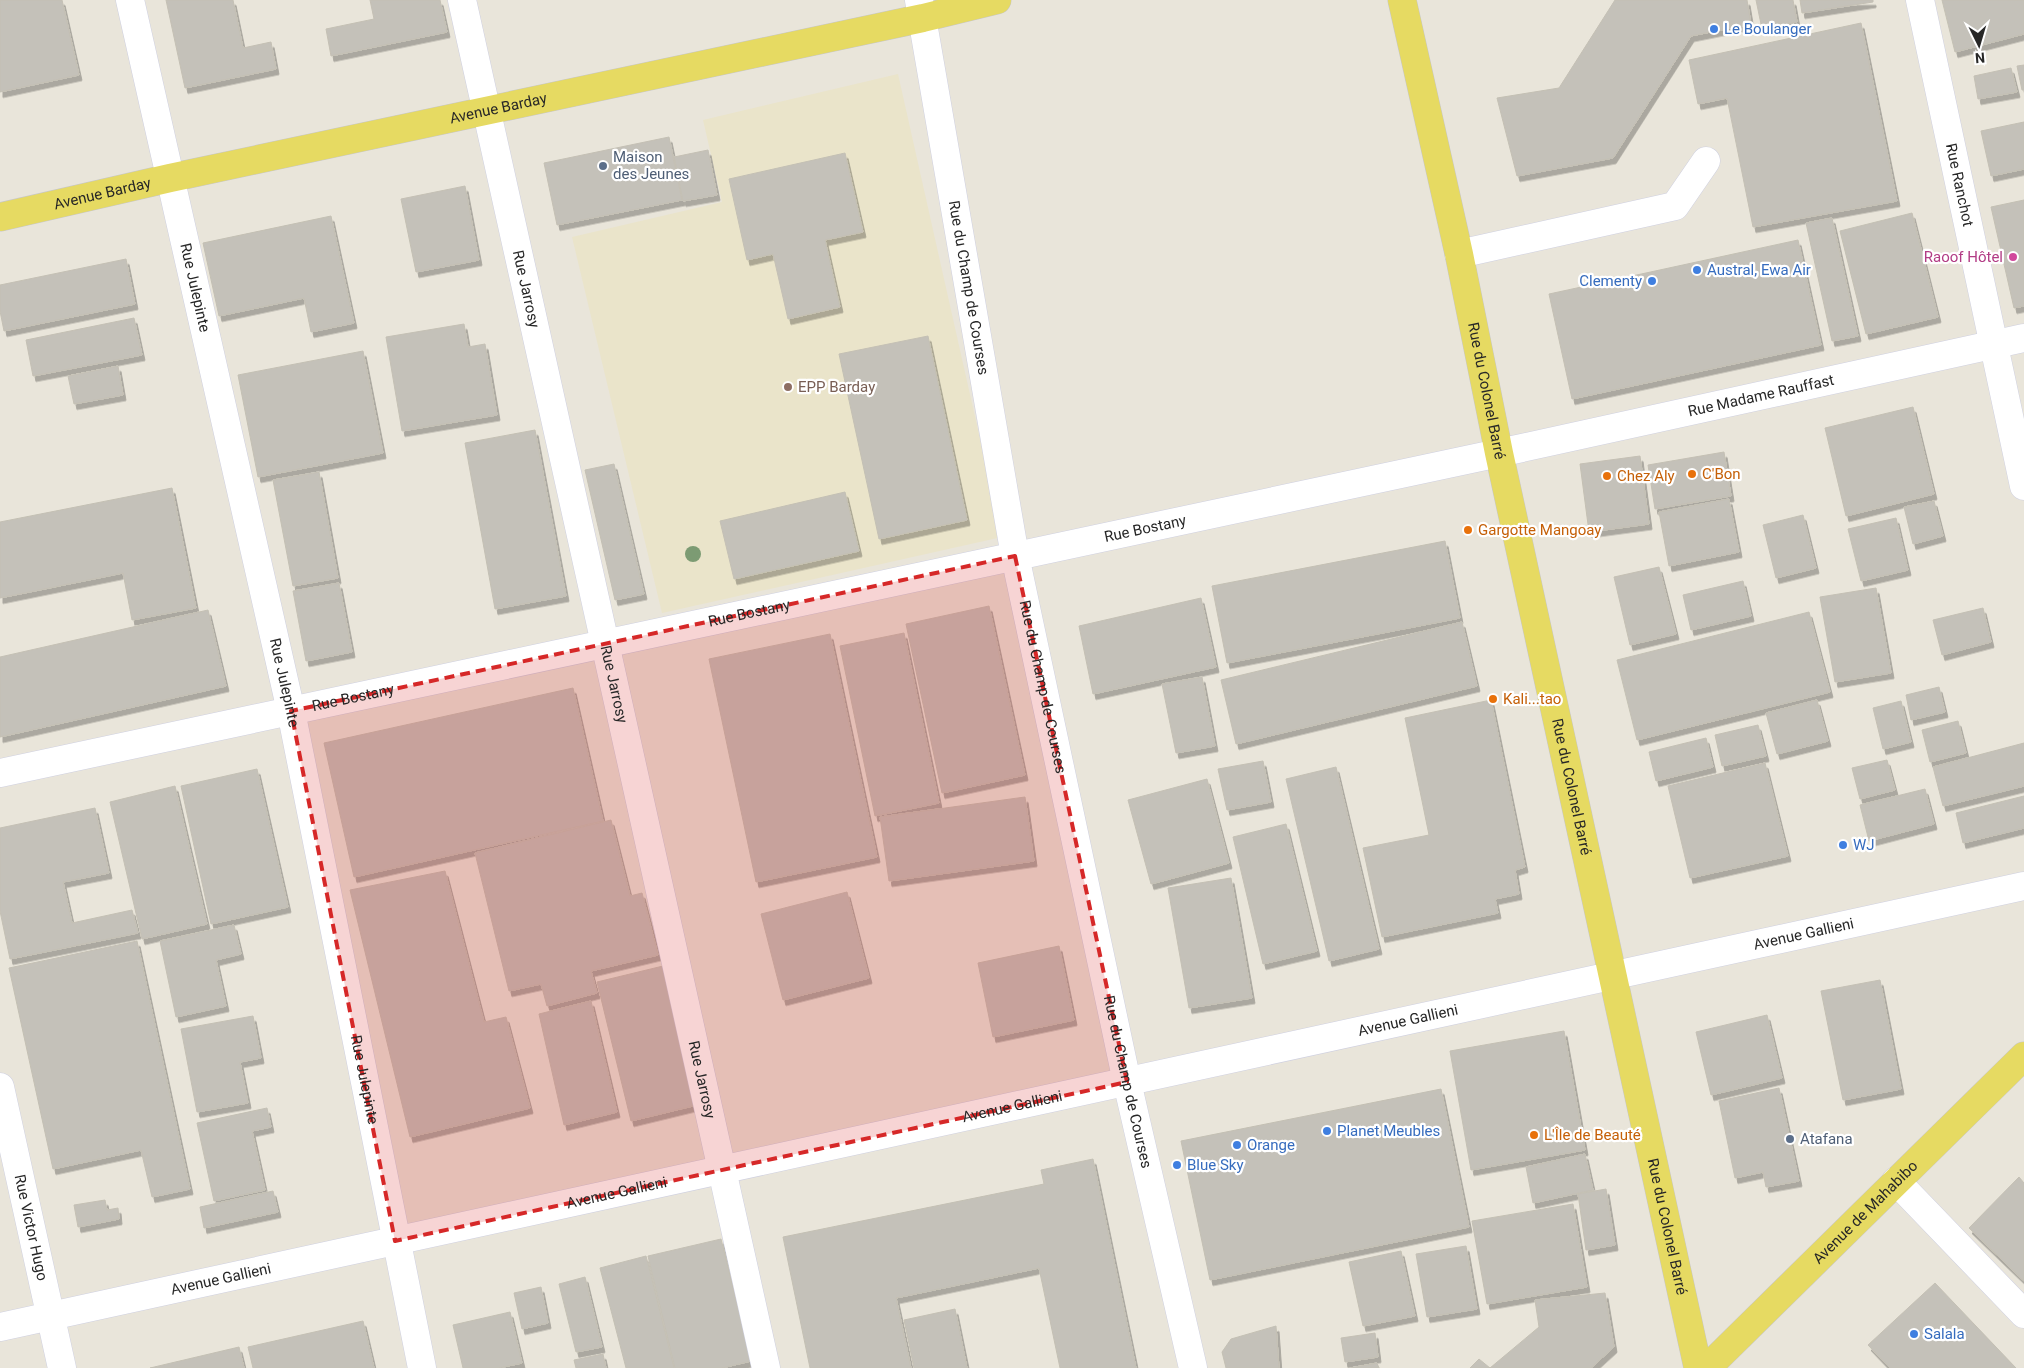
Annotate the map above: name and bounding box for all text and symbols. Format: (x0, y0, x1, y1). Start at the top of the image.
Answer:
place label: Le Boulanger (1724, 20, 1811, 38)
north arrow (1954, 20, 2004, 70)
marker: Le Boulanger (1708, 23, 1720, 35)
text: N (1975, 50, 1986, 66)
street label: Avenue Barday (448, 89, 549, 127)
street label: Rue Ranchot (1942, 142, 1977, 228)
place label: Maison des Jeunes (613, 148, 689, 183)
marker: Maison des Jeunes (597, 160, 609, 172)
street label: Avenue Barday (52, 174, 153, 213)
street label: Rue du Champ de Courses (945, 199, 993, 376)
street label: Rue Julepinte (176, 241, 214, 334)
street label: Rue Jarrosy (509, 248, 544, 330)
place label: Raoof Hôtel (1924, 248, 2003, 266)
marker: Raoof Hôtel (2007, 251, 2019, 263)
place label: Austral, Ewa Air (1707, 261, 1811, 279)
marker: Austral, Ewa Air (1691, 264, 1703, 276)
place label: Clementy (1579, 272, 1642, 290)
marker: Clementy (1646, 275, 1658, 287)
street label: Rue du Colonel Barré (1464, 321, 1509, 461)
street label: Rue Madame Rauffast (1686, 371, 1836, 420)
place label: EPP Barday (798, 378, 875, 396)
marker: EPP Barday (782, 381, 794, 393)
place label: C'Bon (1702, 465, 1741, 483)
place label: Chez Aly (1617, 467, 1675, 485)
marker: C'Bon (1686, 468, 1698, 480)
marker: Chez Aly (1601, 470, 1613, 482)
street label: Rue Bostany (1103, 511, 1188, 546)
place label: Gargotte Mangoay (1478, 521, 1601, 539)
marker: Gargotte Mangoay (1462, 524, 1474, 536)
street label: Rue Bostany (706, 596, 792, 631)
street label: Rue du Champ de Courses (1016, 599, 1070, 775)
street label: Rue Julepinte (266, 636, 303, 729)
street label: Rue Jarrosy (597, 644, 631, 725)
street label: Rue Bostany (310, 680, 396, 715)
place label: Kali...tao (1503, 690, 1561, 708)
marker: Kali...tao (1487, 693, 1499, 705)
street label: Rue du Colonel Barré (1548, 717, 1595, 857)
place label: WJ (1853, 836, 1875, 854)
marker: WJ (1837, 839, 1849, 851)
street label: Avenue Gallieni (1752, 914, 1855, 954)
street label: Rue du Champ de Courses (1100, 994, 1156, 1170)
street label: Avenue Gallieni (1356, 1001, 1460, 1040)
street label: Rue Julepinte (347, 1034, 382, 1126)
street label: Rue Jarrosy (685, 1039, 719, 1120)
street label: Avenue Gallieni (960, 1087, 1064, 1126)
place label: Planet Meubles (1337, 1122, 1440, 1140)
marker: Planet Meubles (1321, 1125, 1333, 1137)
place label: L'Île de Beauté (1544, 1126, 1641, 1144)
marker: L'Île de Beauté (1528, 1129, 1540, 1141)
place label: Atafana (1800, 1130, 1853, 1148)
marker: Atafana (1784, 1133, 1796, 1145)
place label: Orange (1247, 1136, 1295, 1154)
marker: Orange (1231, 1139, 1243, 1151)
place label: Blue Sky (1187, 1156, 1244, 1174)
street label: Rue du Colonel Barré (1644, 1157, 1691, 1297)
street label: Avenue de Mahabibo (1809, 1157, 1921, 1268)
marker: Blue Sky (1171, 1159, 1183, 1171)
street label: Rue Victor Hugo (11, 1173, 51, 1283)
street label: Avenue Gallieni (565, 1173, 668, 1212)
street label: Avenue Gallieni (169, 1259, 273, 1299)
place label: Salala (1924, 1325, 1965, 1343)
marker: Salala (1908, 1328, 1920, 1340)

